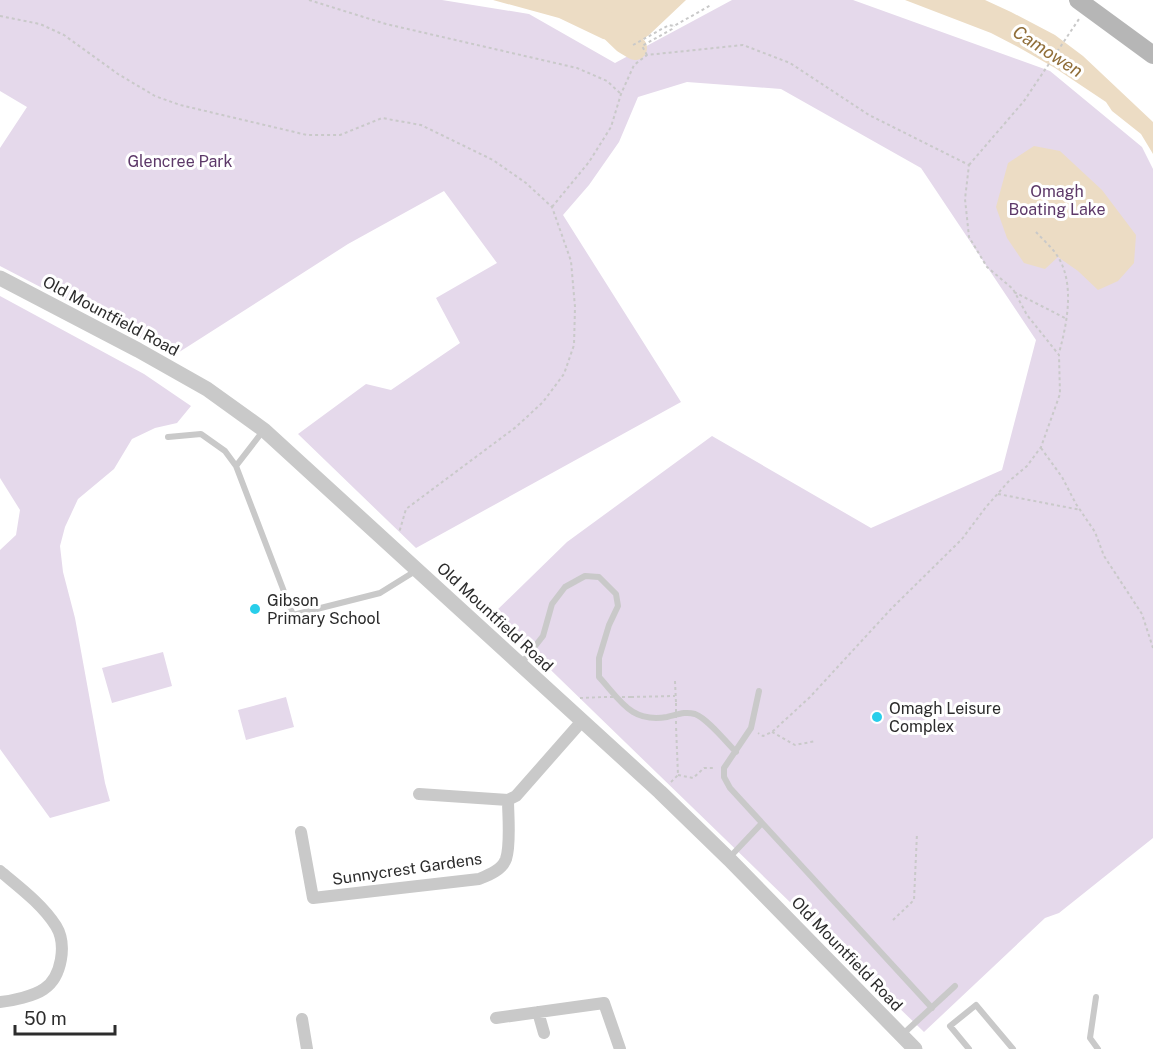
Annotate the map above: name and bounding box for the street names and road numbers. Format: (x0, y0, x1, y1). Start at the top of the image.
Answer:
street label: Old Mountfield Road (40, 272, 182, 360)
street label: Old Mountfield Road (433, 558, 557, 676)
street label: Sunnycrest Gardens (331, 849, 483, 889)
street label: Old Mountfield Road (788, 893, 906, 1015)

